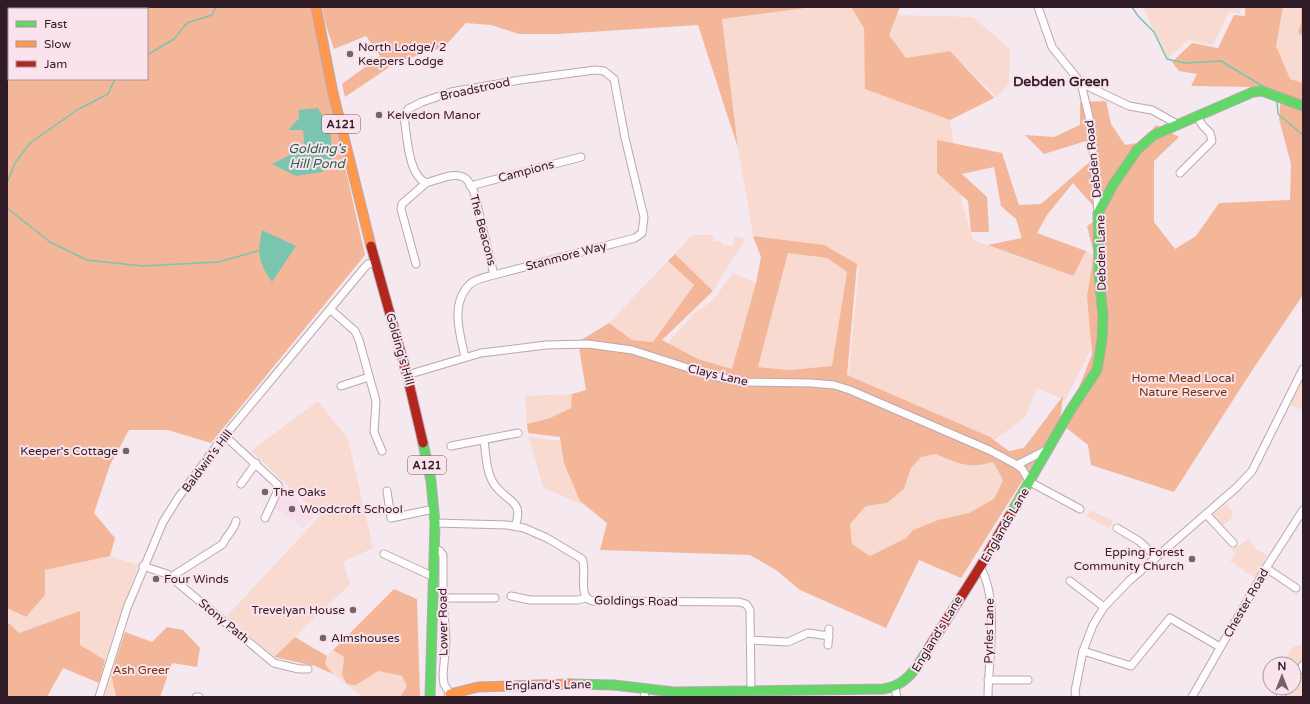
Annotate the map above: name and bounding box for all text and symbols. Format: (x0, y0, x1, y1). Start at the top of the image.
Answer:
legend (8, 8, 148, 80)
text: Fast (44, 17, 68, 31)
text: Slow (44, 37, 71, 51)
place label: North Lodge/ 2 Keepers Lodge (358, 40, 447, 68)
marker: North Lodge/ 2 Keepers Lodge (345, 49, 355, 59)
text: Jam (44, 57, 67, 71)
district label: Debden Green (1013, 73, 1109, 90)
street label: Broadstrood (439, 75, 511, 103)
place label: Kelvedon Manor (387, 108, 481, 122)
marker: Kelvedon Manor (374, 110, 384, 120)
road number: A121 (322, 115, 360, 133)
street label: Debden Road (1082, 119, 1104, 199)
water label: Golding's Hill Pond (288, 141, 347, 172)
street label: Campions (497, 157, 556, 185)
street label: The Beacons (467, 193, 499, 267)
street label: Debden Lane (1093, 215, 1109, 291)
street label: Stanmore Way (524, 238, 608, 274)
street label: Golding's Hill (383, 311, 417, 387)
street label: Clays Lane (687, 361, 750, 389)
park label: Home Mead Local Nature Reserve (1131, 371, 1235, 399)
street label: Baldwin's Hill (179, 427, 235, 495)
place label: Keeper's Cottage (20, 444, 118, 458)
marker: Keeper's Cottage (121, 446, 131, 456)
road number: A121 (408, 456, 446, 474)
place label: The Oaks (273, 485, 326, 499)
street label: Englands Lane (978, 485, 1032, 565)
marker: The Oaks (260, 487, 270, 497)
place label: Woodcroft School (300, 502, 403, 516)
marker: Woodcroft School (287, 504, 297, 514)
place label: Epping Forest Community Church (1074, 545, 1184, 573)
marker: Epping Forest Community Church (1187, 554, 1197, 564)
street label: Chester Road (1221, 566, 1271, 640)
place label: Four Winds (164, 572, 229, 586)
marker: Four Winds (151, 574, 161, 584)
street label: Lower Road (435, 588, 451, 656)
street label: Goldings Road (594, 593, 678, 609)
street label: England's Lane (909, 593, 965, 675)
street label: Stony Path (196, 596, 252, 646)
street label: Pyrles Lane (981, 598, 997, 664)
place label: Trevelyan House (252, 603, 345, 617)
marker: Trevelyan House (348, 605, 358, 615)
place label: Almshouses (331, 631, 400, 645)
marker: Almshouses (318, 633, 328, 643)
north arrow (1262, 656, 1302, 696)
text: N (1278, 660, 1286, 673)
park label: Ash Greer (113, 663, 170, 677)
street label: England's Lane (505, 677, 592, 693)

